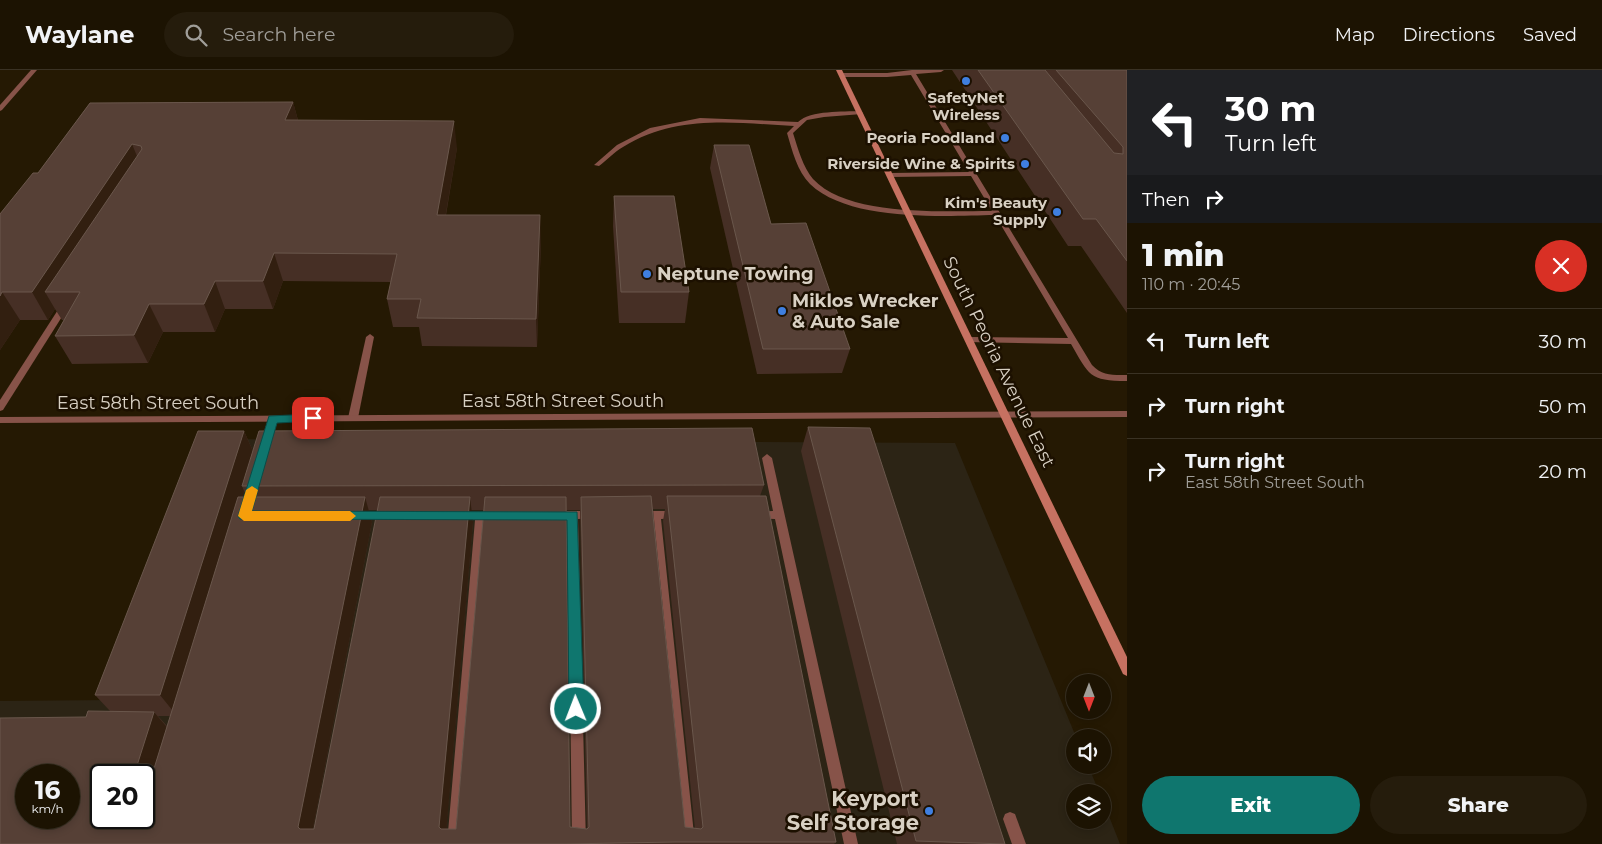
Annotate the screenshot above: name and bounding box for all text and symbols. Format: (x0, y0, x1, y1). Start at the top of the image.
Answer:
search box (164, 12, 514, 57)
text: Waylane (25, 20, 134, 49)
icon: search (182, 21, 210, 49)
text: Search here (222, 23, 335, 46)
text: Map (1335, 24, 1375, 46)
text: Directions (1403, 24, 1495, 46)
text: Saved (1523, 24, 1577, 46)
marker: SafetyNet Wireless (960, 75, 972, 87)
text: 30 m (1225, 87, 1316, 130)
place label: SafetyNet Wireless (927, 88, 1005, 124)
icon: left (1142, 90, 1207, 155)
place label: Peoria Foodland (866, 128, 995, 147)
text: Turn left (1225, 130, 1317, 157)
marker: Peoria Foodland (999, 132, 1011, 144)
place label: Riverside Wine & Spirits (827, 154, 1015, 173)
marker: Riverside Wine & Spirits (1019, 158, 1031, 170)
icon: right (1200, 185, 1228, 213)
text: Then (1142, 188, 1190, 211)
place label: Kim's Beauty Supply (945, 193, 1048, 229)
marker: Kim's Beauty Supply (1051, 206, 1063, 218)
text: 1 min (1142, 237, 1225, 274)
button: close (1535, 240, 1587, 292)
street label: South Peoria Avenue East (938, 253, 1060, 471)
place label: Neptune Towing (657, 263, 814, 285)
marker: Neptune Towing (641, 268, 653, 280)
text: 110 m · 20:45 (1142, 275, 1240, 294)
place label: Miklos Wrecker & Auto Sale (792, 290, 939, 333)
marker: Miklos Wrecker & Auto Sale (776, 305, 788, 317)
icon: left (1142, 327, 1170, 355)
text: Turn left (1185, 330, 1270, 353)
text: 30 m (1539, 330, 1587, 353)
street label: East 58th Street South (462, 390, 664, 412)
street label: East 58th Street South (57, 392, 259, 414)
icon: right (1142, 392, 1170, 420)
text: Turn right (1185, 395, 1285, 418)
text: 50 m (1539, 395, 1587, 418)
pin (292, 397, 334, 439)
icon: arrive (299, 404, 327, 432)
text: Turn right (1185, 450, 1285, 473)
icon: right (1142, 457, 1170, 485)
text: 20 m (1539, 460, 1587, 483)
text: East 58th Street South (1185, 473, 1365, 492)
north arrow (1066, 674, 1111, 719)
map controls (1066, 674, 1111, 829)
position arrow (549, 682, 601, 734)
button: sound (1066, 729, 1111, 774)
speed limit sign: 20 (90, 764, 155, 829)
text: 16 (35, 775, 60, 805)
button: Exit (1142, 776, 1360, 834)
button: Share (1370, 776, 1587, 834)
button: layers (1066, 784, 1111, 829)
place label: Keyport Self Storage (787, 786, 919, 835)
text: km/h (31, 801, 64, 816)
marker: Keyport Self Storage (923, 805, 935, 817)

